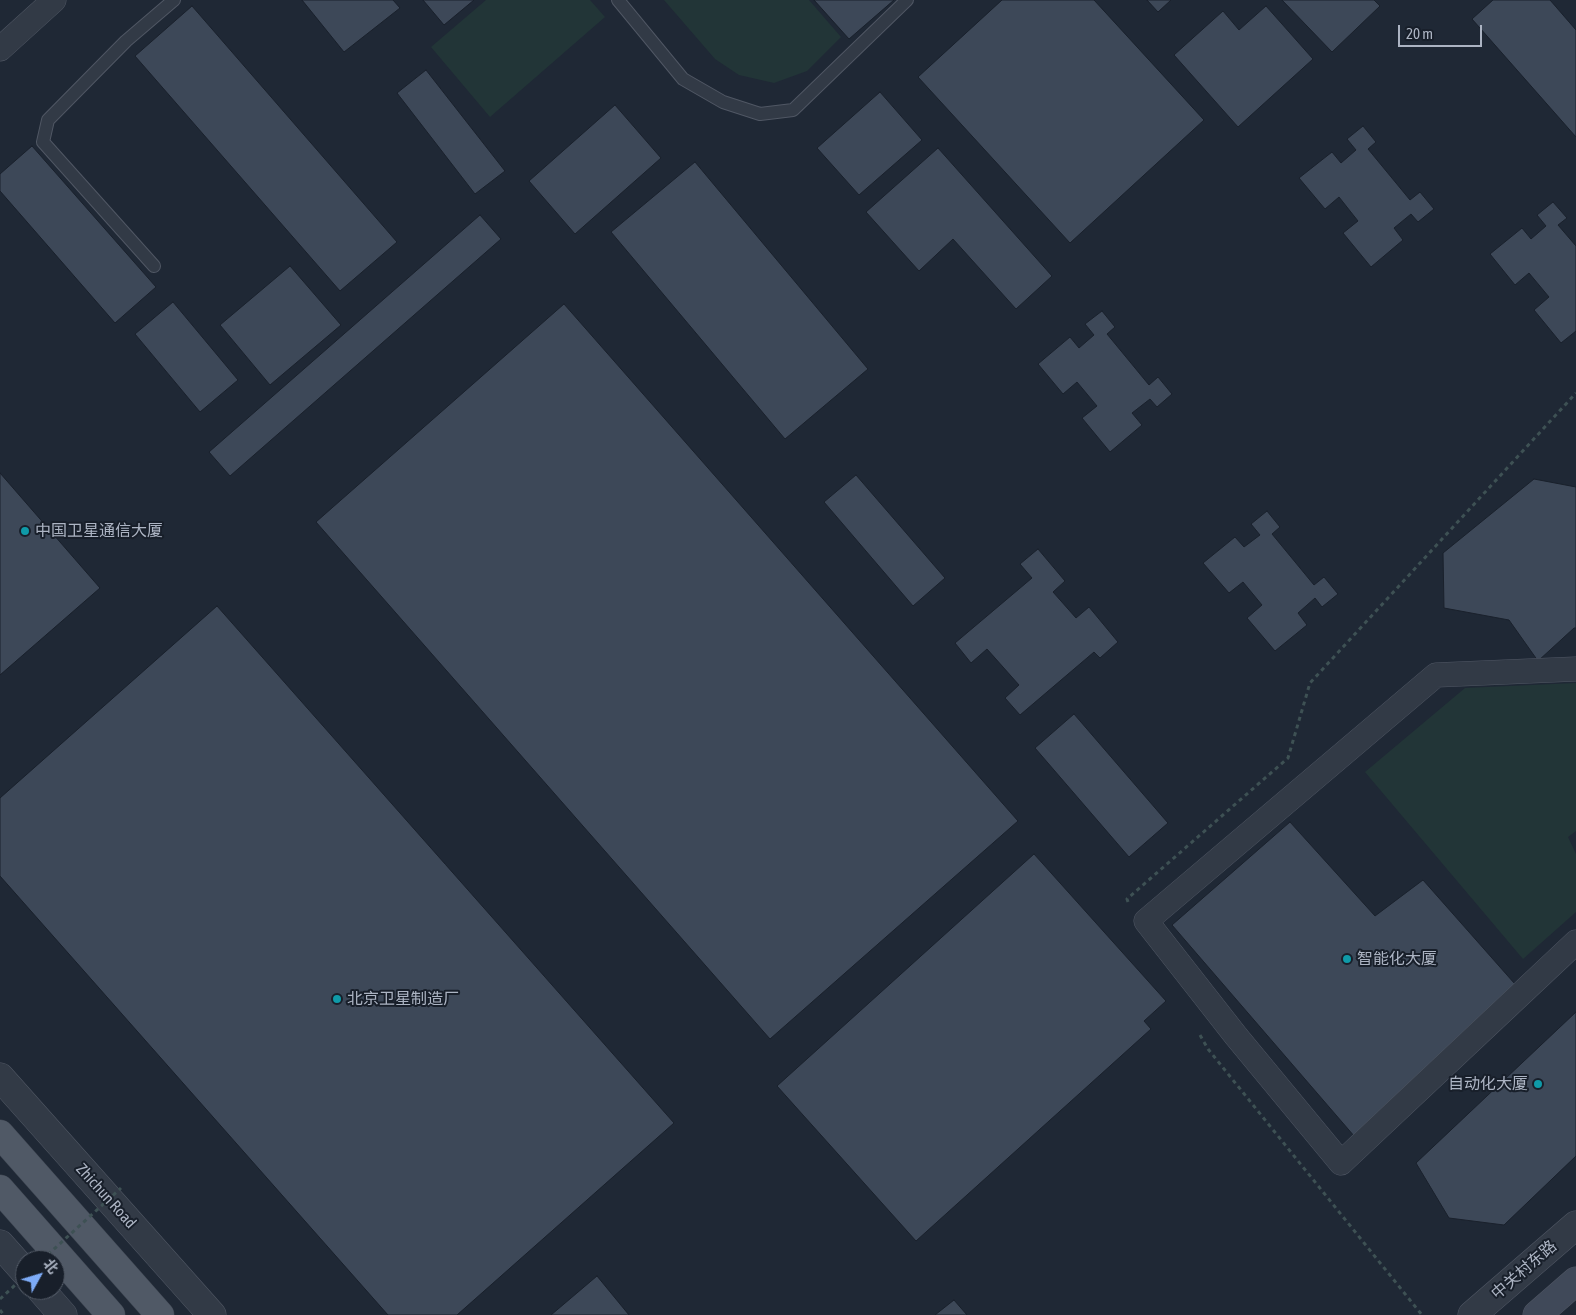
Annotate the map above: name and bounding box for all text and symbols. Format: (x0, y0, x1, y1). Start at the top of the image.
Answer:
scale bar (1401, 15, 1485, 47)
text: 20 m (1406, 25, 1433, 42)
place label: 中国卫星通信大厦 (35, 521, 163, 541)
marker: 中国卫星通信大厦 (19, 525, 31, 537)
place label: 智能化大厦 (1357, 949, 1437, 969)
marker: 智能化大厦 (1341, 953, 1353, 965)
place label: 北京卫星制造厂 (347, 989, 459, 1009)
marker: 北京卫星制造厂 (331, 993, 343, 1005)
place label: 自动化大厦 (1448, 1074, 1528, 1094)
marker: 自动化大厦 (1532, 1078, 1544, 1090)
street label: Zhichun Road (72, 1160, 140, 1232)
street label: 中关村东路 (1488, 1237, 1560, 1303)
north arrow (15, 1250, 65, 1300)
text: 北 (40, 1256, 62, 1277)

